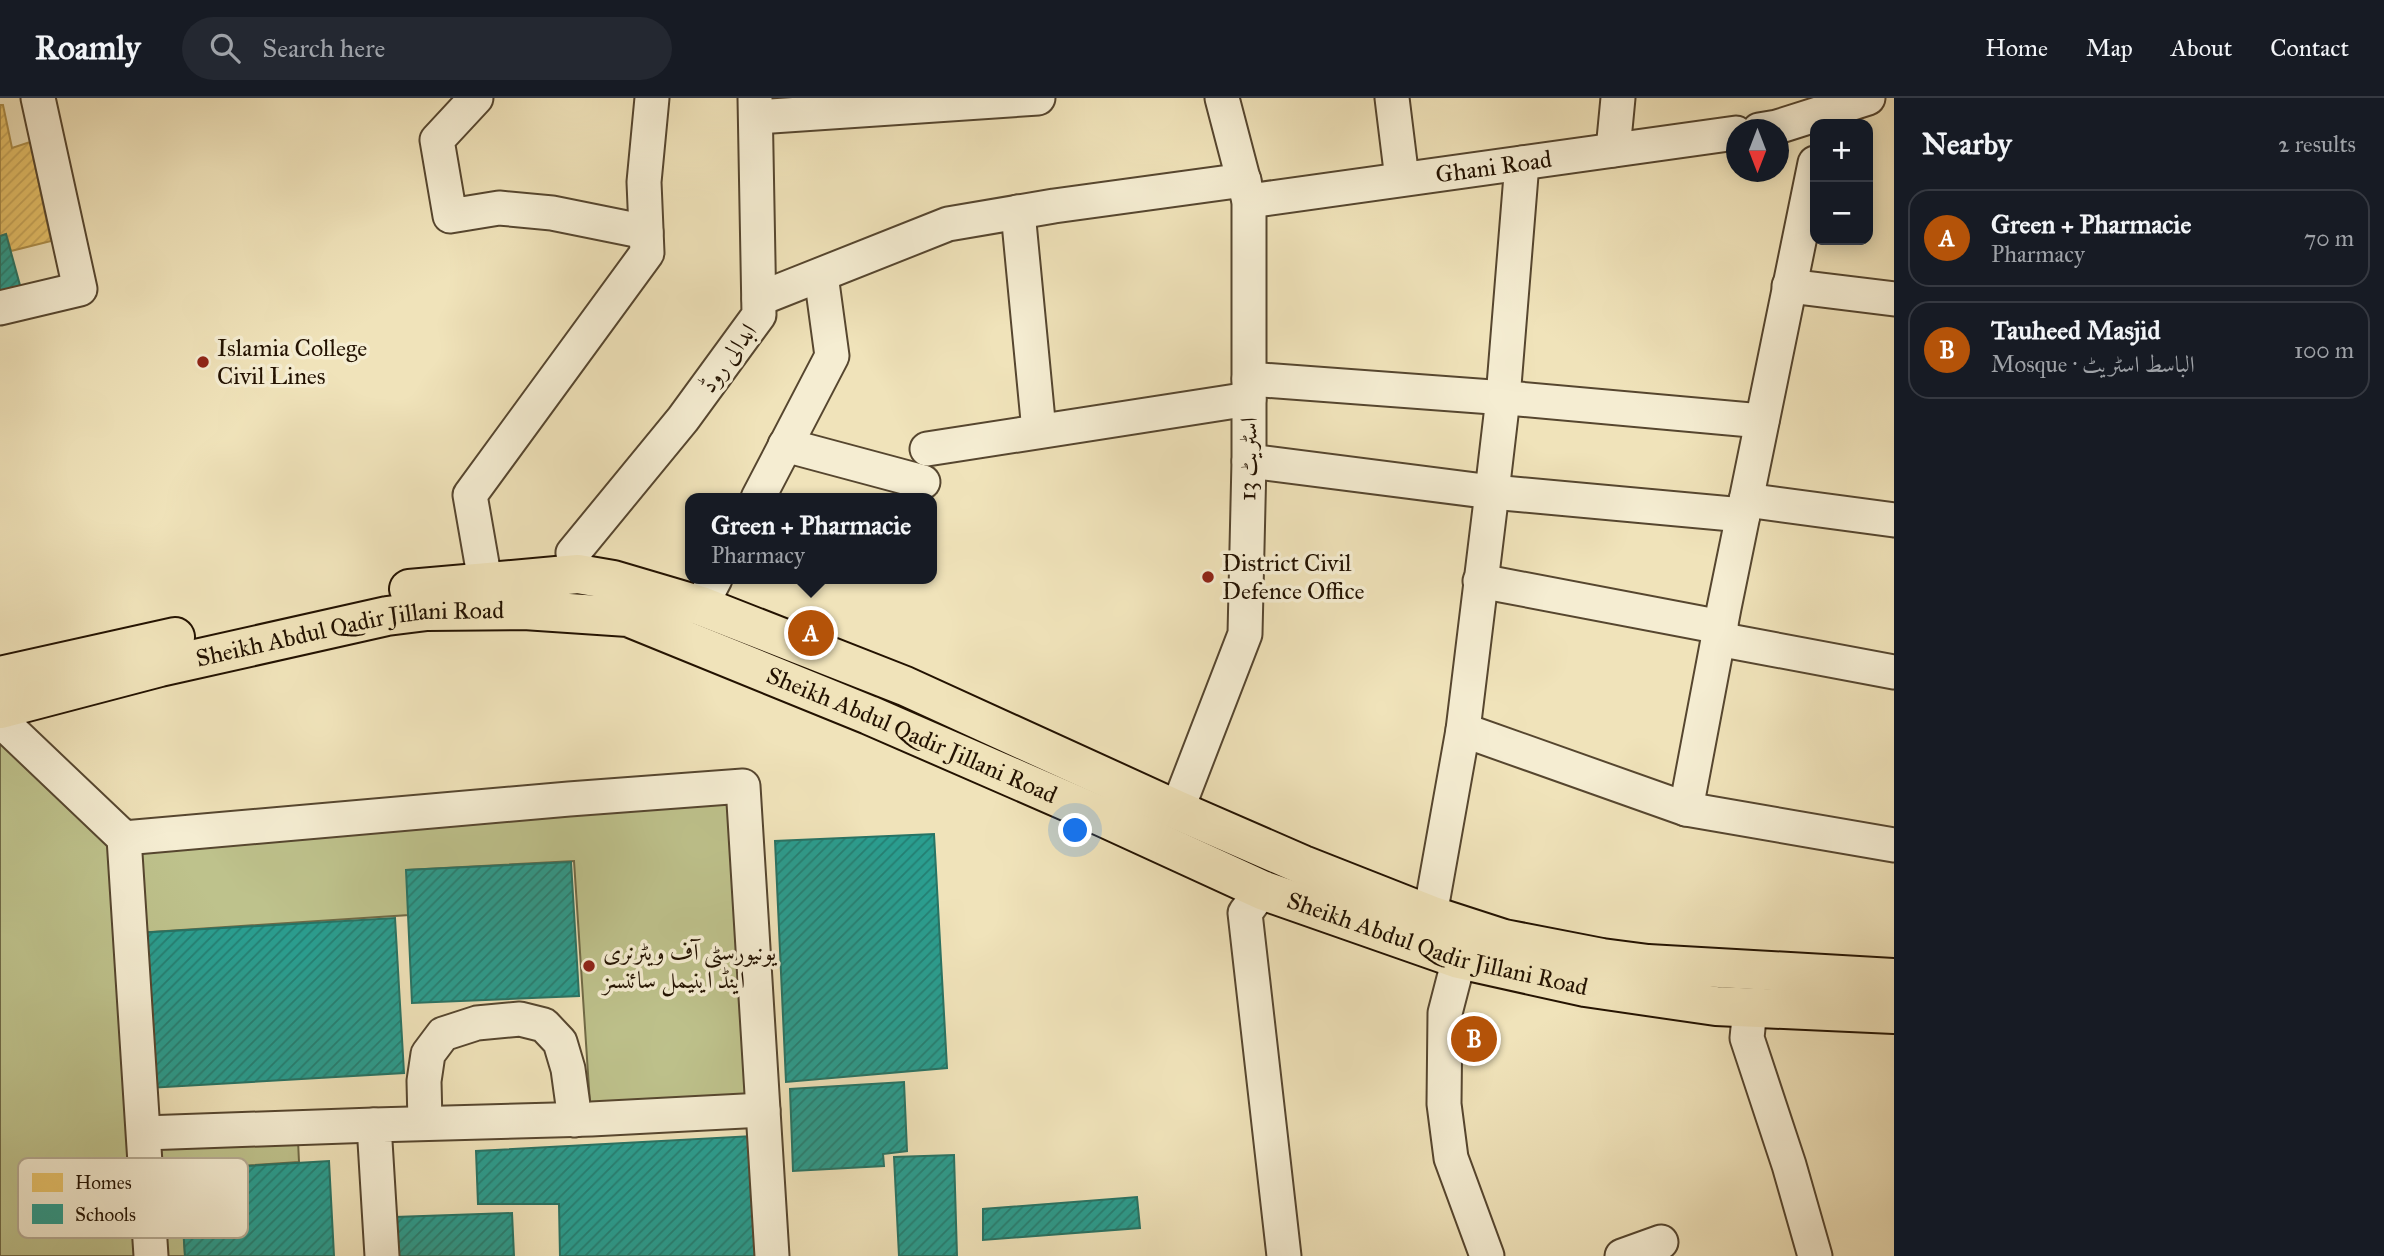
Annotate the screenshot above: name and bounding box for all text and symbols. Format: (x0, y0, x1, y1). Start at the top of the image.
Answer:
search box (182, 17, 672, 80)
text: Roamly (35, 28, 140, 68)
icon: search (206, 29, 244, 67)
text: Search here (262, 32, 385, 64)
text: Home (1985, 33, 2048, 63)
text: Map (2086, 33, 2133, 63)
text: About (2171, 33, 2232, 63)
text: Contact (2270, 33, 2349, 63)
north arrow (1726, 119, 1789, 182)
map controls (1810, 119, 1873, 245)
button: + (1810, 119, 1873, 182)
text: Nearby (1922, 126, 2012, 162)
text: 2 results (2278, 130, 2356, 158)
street label: Ghani Road (1434, 144, 1554, 190)
button: − (1810, 182, 1873, 245)
text: Green + Pharmacie (1991, 208, 2191, 240)
text: A (1939, 224, 1955, 252)
text: 70 m (2304, 224, 2354, 252)
text: Pharmacy (1991, 240, 2085, 268)
text: Tauheed Masjid (1991, 314, 2160, 346)
street label: ابدالی روڈ (693, 317, 763, 399)
place label: Islamia College Civil Lines (217, 333, 367, 391)
text: B (1939, 336, 1955, 364)
text: 100 m (2294, 336, 2354, 364)
text: Mosque · الباسط اسٹریٹ (1991, 350, 2195, 378)
marker: Islamia College Civil Lines (195, 354, 211, 370)
street label: اسٹریٹ 13 (1232, 417, 1264, 501)
popup (685, 493, 937, 584)
text: Green + Pharmacie (711, 509, 911, 541)
text: Pharmacy (711, 541, 805, 569)
place label: District Civil Defence Office (1222, 548, 1365, 606)
marker: District Civil Defence Office (1200, 569, 1216, 585)
street label: Sheikh Abdul Qadir Jillani Road (193, 595, 504, 674)
pin: A (788, 607, 834, 659)
street label: Sheikh Abdul Qadir Jillani Road (762, 660, 1062, 810)
your location (1058, 813, 1092, 847)
street label: Sheikh Abdul Qadir Jillani Road (1283, 885, 1591, 1002)
place label: یونیورسٹی آف ویٹرنری اینڈ اینیمل سائنسز (600, 937, 778, 997)
marker: یونیورسٹی آف ویٹرنری اینڈ اینیمل سائنسز (581, 958, 597, 974)
pin: B (1451, 1013, 1497, 1065)
legend (18, 1158, 248, 1238)
text: Homes (75, 1171, 132, 1194)
text: Schools (75, 1203, 136, 1226)

